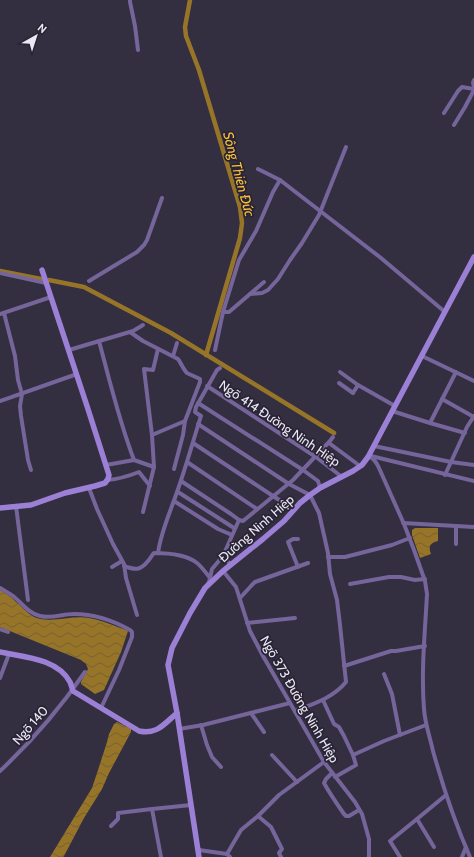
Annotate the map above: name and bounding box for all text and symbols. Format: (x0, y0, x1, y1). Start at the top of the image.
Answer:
north arrow (16, 16, 56, 56)
text: N (35, 20, 50, 36)
water label: Sông Thiên Đức (219, 130, 259, 219)
street label: Ngõ 414 Đường Ninh Hiệp (216, 377, 344, 469)
street label: Đường Ninh Hiệp (215, 491, 297, 565)
street label: Ngõ 373 Đường Ninh Hiệp (257, 633, 343, 765)
street label: Ngõ 140 (9, 702, 51, 748)

